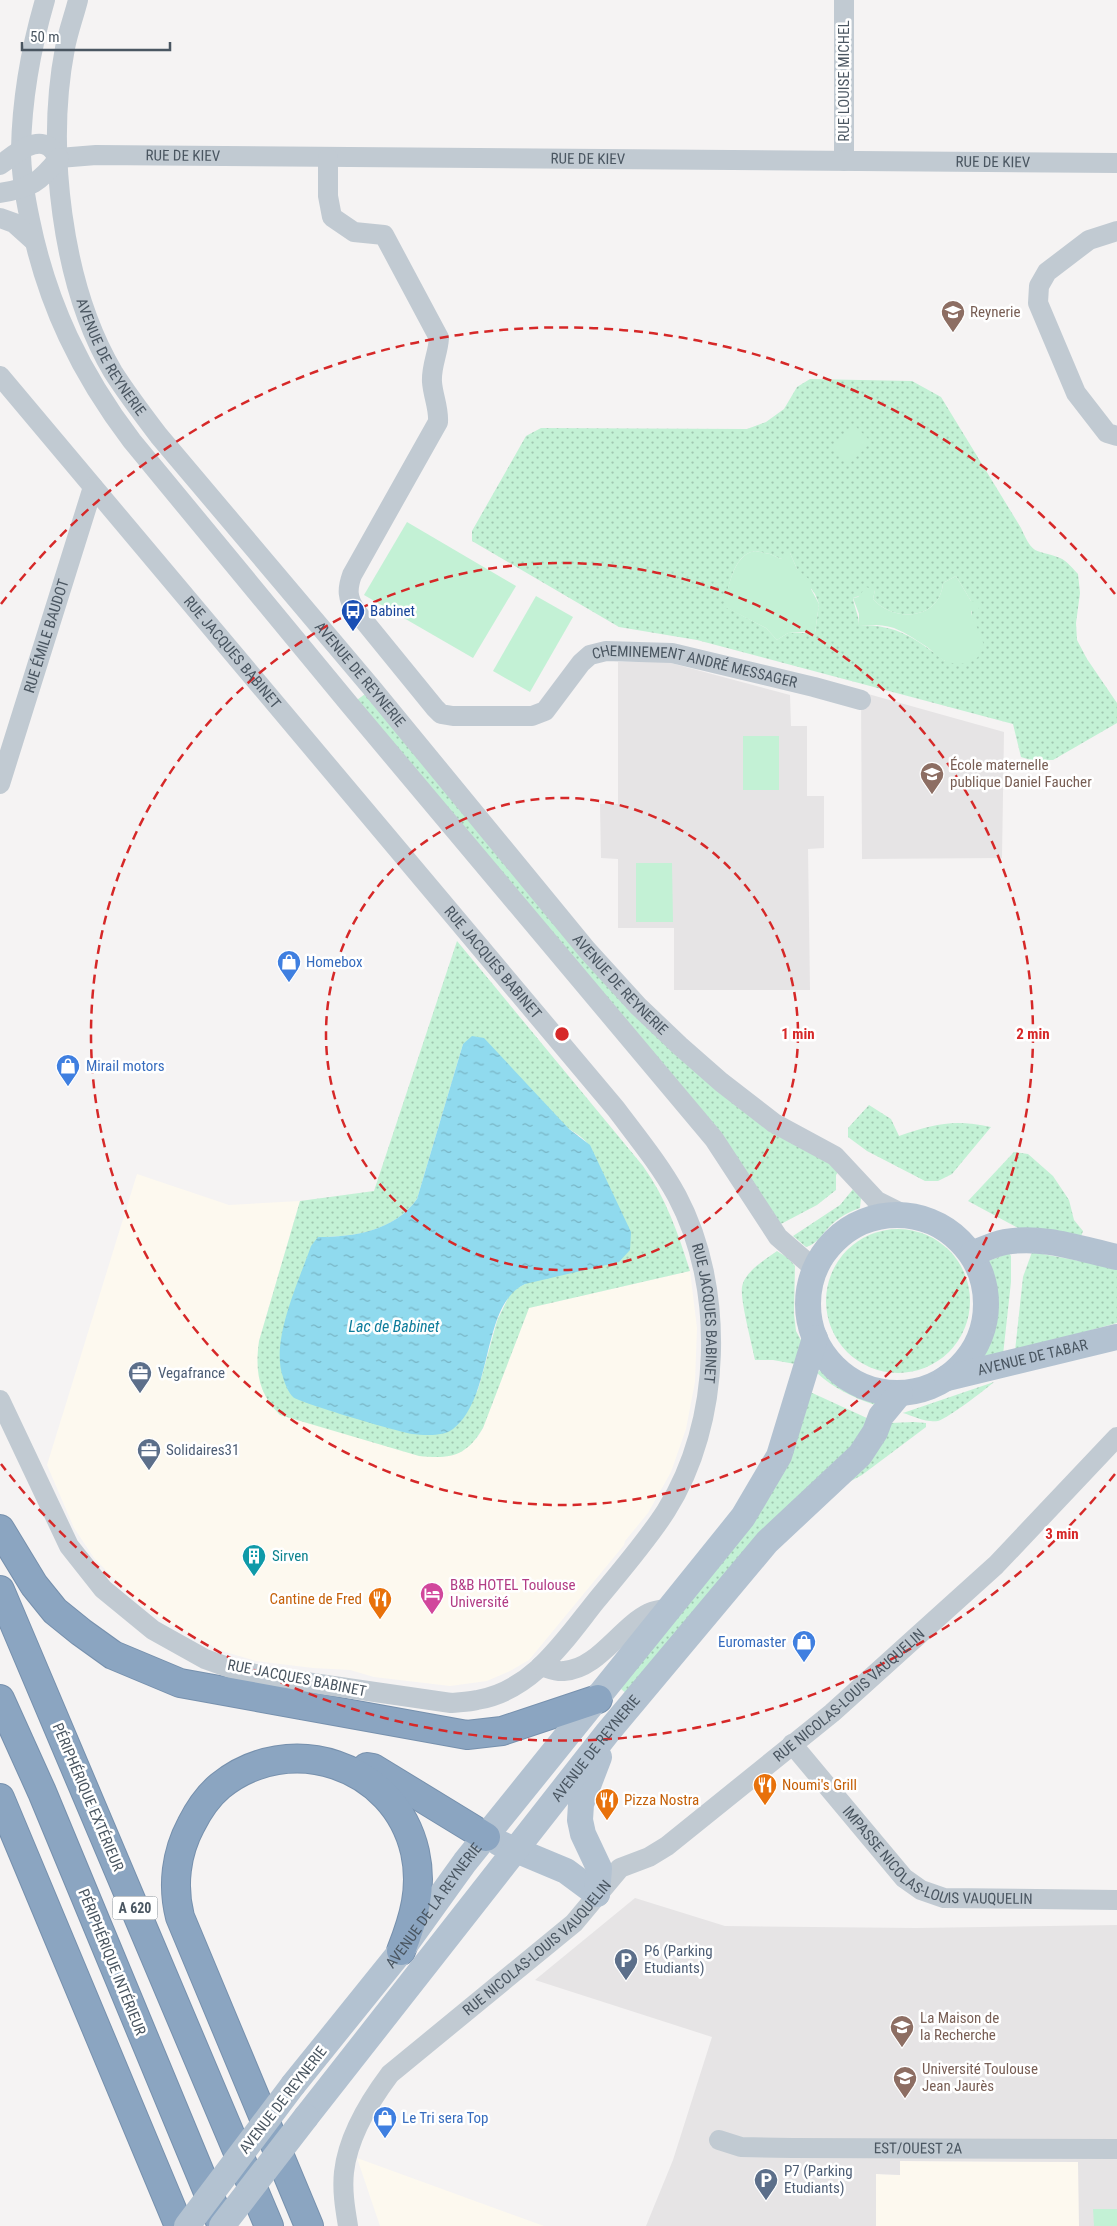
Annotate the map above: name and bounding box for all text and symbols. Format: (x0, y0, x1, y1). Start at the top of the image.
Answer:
scale bar (22, 20, 170, 52)
street label: RUE LOUISE MICHEL (835, 20, 853, 142)
text: 50 m (30, 28, 60, 46)
street label: RUE DE KIEV (145, 146, 221, 165)
street label: RUE DE KIEV (550, 150, 626, 168)
street label: RUE DE KIEV (955, 153, 1031, 171)
street label: AVENUE DE REYNERIE (73, 296, 150, 419)
school or university icon: Reynerie (940, 299, 966, 333)
place label: Reynerie (970, 303, 1021, 321)
street label: RUE ÉMILE BAUDOT (20, 577, 73, 695)
street label: RUE JACQUES BABINET (180, 593, 285, 712)
bus stop icon: Babinet (340, 598, 366, 632)
place label: Babinet (370, 602, 415, 620)
street label: AVENUE DE REYNERIE (311, 618, 409, 730)
street label: CHEMINEMENT ANDRÉ MESSAGER (590, 641, 799, 692)
place label: École maternelle publique Daniel Faucher (950, 756, 1092, 791)
school or university icon: École maternelle publique Daniel Faucher (919, 761, 945, 795)
street label: RUE JACQUES BABINET (440, 903, 545, 1022)
street label: AVENUE DE REYNERIE (569, 931, 672, 1039)
shop icon: Homebox (276, 949, 302, 983)
place label: Homebox (306, 953, 363, 971)
centre of rings (553, 1025, 571, 1043)
text: 1 min (781, 1025, 815, 1043)
text: 2 min (1016, 1025, 1050, 1043)
shop icon: Mirail motors (55, 1053, 81, 1087)
place label: Mirail motors (86, 1057, 165, 1075)
street label: RUE JACQUES BABINET (688, 1241, 720, 1384)
water label: Lac de Babinet (349, 1317, 440, 1336)
street label: AVENUE DE TABAR (976, 1335, 1089, 1379)
office icon: Vegafrance (127, 1360, 153, 1394)
place label: Vegafrance (158, 1364, 225, 1382)
office icon: Solidaires31 (136, 1437, 162, 1471)
place label: Solidaires31 (166, 1441, 239, 1459)
text: 3 min (1045, 1525, 1079, 1543)
building icon: Sirven (241, 1543, 267, 1577)
place label: Sirven (272, 1547, 309, 1565)
place label: B&B HOTEL Toulouse Université (450, 1576, 576, 1611)
hotel icon: B&B HOTEL Toulouse Université (419, 1581, 445, 1615)
restaurant icon: Cantine de Fred (367, 1586, 393, 1620)
place label: Cantine de Fred (270, 1590, 362, 1608)
street label: RUE NICOLAS-LOUIS VAUQUELIN (770, 1625, 928, 1766)
shop icon: Euromaster (791, 1629, 817, 1663)
place label: Euromaster (718, 1633, 786, 1651)
street label: RUE JACQUES BABINET (226, 1656, 368, 1700)
street label: AVENUE DE REYNERIE (548, 1691, 644, 1805)
street label: PÉRIPHÉRIQUE EXTÉRIEUR (49, 1720, 127, 1874)
restaurant icon: Noumi's Grill (752, 1772, 778, 1806)
place label: Noumi's Grill (782, 1776, 857, 1794)
restaurant icon: Pizza Nostra (594, 1787, 620, 1821)
place label: Pizza Nostra (624, 1791, 699, 1809)
street label: IMPASSE NICOLAS-LOUIS VAUQUELIN (839, 1802, 1033, 1908)
street label: AVENUE DE LA REYNERIE (382, 1840, 486, 1972)
street label: RUE NICOLAS-LOUIS VAUQUELIN (459, 1876, 615, 2019)
street label: PÉRIPHÉRIQUE INTÉRIEUR (74, 1886, 150, 2038)
road number: A 620 (112, 1896, 158, 1920)
place label: P6 (Parking Etudiants) (644, 1942, 713, 1977)
parking icon: P6 (Parking Etudiants) (613, 1947, 639, 1981)
place label: La Maison de la Recherche (920, 2009, 999, 2044)
school or university icon: La Maison de la Recherche (889, 2014, 915, 2048)
street label: AVENUE DE REYNERIE (236, 2043, 330, 2157)
place label: Université Toulouse Jean Jaurès (922, 2060, 1038, 2095)
school or university icon: Université Toulouse Jean Jaurès (892, 2065, 918, 2099)
shop icon: Le Tri sera Top (372, 2105, 398, 2139)
place label: Le Tri sera Top (402, 2109, 489, 2127)
street label: EST/OUEST 2A (874, 2139, 962, 2158)
place label: P7 (Parking Etudiants) (784, 2162, 853, 2197)
parking icon: P7 (Parking Etudiants) (753, 2167, 779, 2201)

